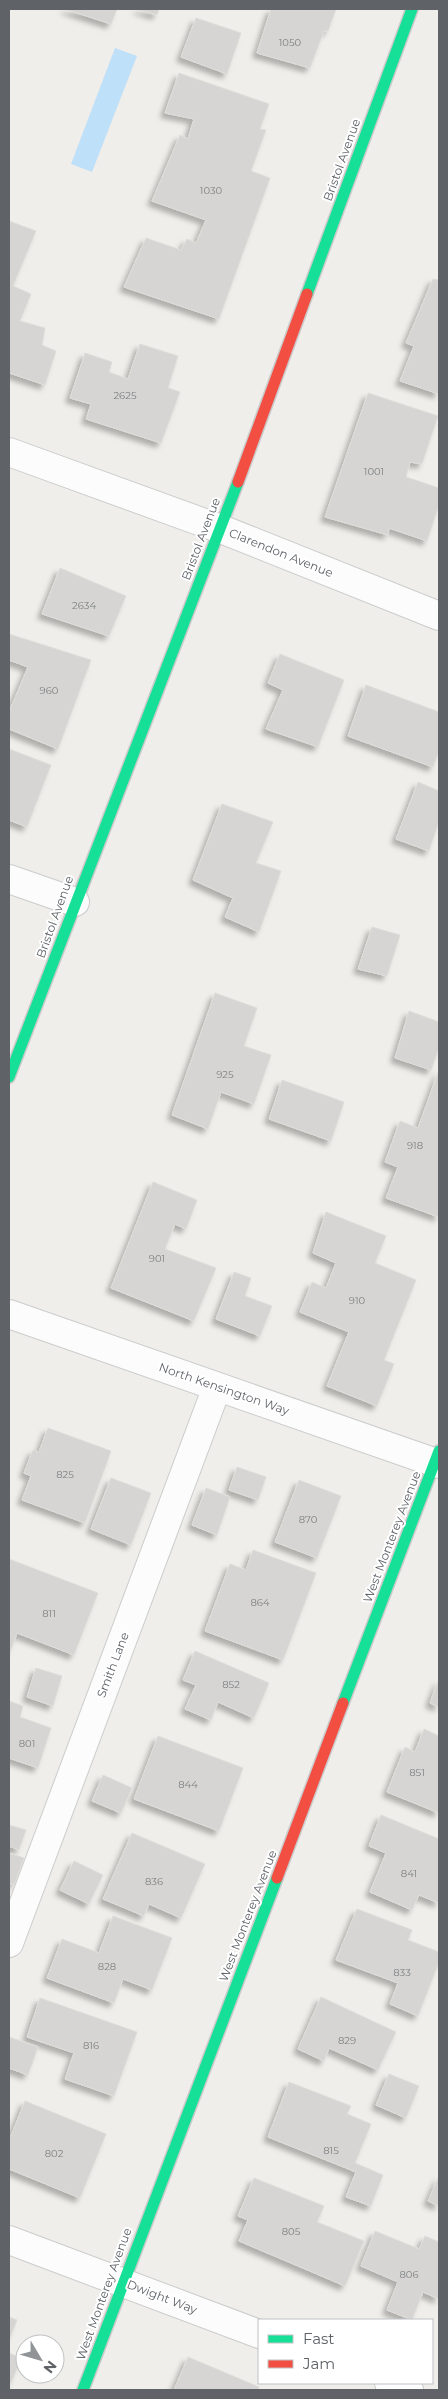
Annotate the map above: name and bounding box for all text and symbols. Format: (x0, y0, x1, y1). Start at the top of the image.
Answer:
house number: 1050 (279, 36, 302, 49)
street label: Bristol Avenue (320, 117, 363, 203)
house number: 1030 (200, 184, 223, 197)
house number: 2625 (113, 389, 137, 402)
house number: 1001 (364, 465, 384, 478)
street label: Bristol Avenue (178, 496, 223, 582)
street label: Clarendon Avenue (227, 525, 335, 580)
house number: 2634 (72, 599, 96, 612)
house number: 960 (40, 684, 59, 697)
street label: Bristol Avenue (33, 874, 76, 960)
house number: 925 (216, 1068, 234, 1081)
house number: 918 (407, 1139, 423, 1152)
house number: 901 (149, 1252, 165, 1265)
house number: 910 (349, 1294, 366, 1307)
street label: North Kensington Way (157, 1359, 292, 1418)
house number: 825 (56, 1468, 74, 1481)
street label: West Monterey Avenue (360, 1469, 424, 1605)
house number: 870 (299, 1513, 318, 1526)
house number: 864 (250, 1596, 270, 1609)
house number: 811 (42, 1607, 56, 1620)
street label: Smith Lane (93, 1630, 132, 1700)
house number: 852 (222, 1678, 240, 1691)
house number: 801 (19, 1737, 35, 1750)
house number: 851 (409, 1766, 425, 1779)
house number: 844 (178, 1778, 198, 1791)
street label: West Monterey Avenue (216, 1848, 280, 1984)
house number: 841 (401, 1867, 417, 1880)
house number: 836 (145, 1875, 163, 1888)
house number: 828 (98, 1960, 116, 1973)
house number: 833 (393, 1966, 411, 1979)
house number: 829 (338, 2034, 356, 2047)
house number: 816 (83, 2039, 99, 2052)
house number: 815 (323, 2144, 339, 2157)
house number: 802 (45, 2147, 64, 2160)
house number: 805 (282, 2225, 301, 2238)
street label: West Monterey Avenue (73, 2226, 134, 2362)
house number: 806 (399, 2268, 419, 2281)
street label: Dwight Way (125, 2276, 200, 2317)
legend (258, 2319, 433, 2384)
text: Fast (303, 2329, 334, 2348)
north arrow (15, 2334, 65, 2384)
text: Jam (302, 2354, 335, 2373)
text: N (40, 2357, 61, 2377)

